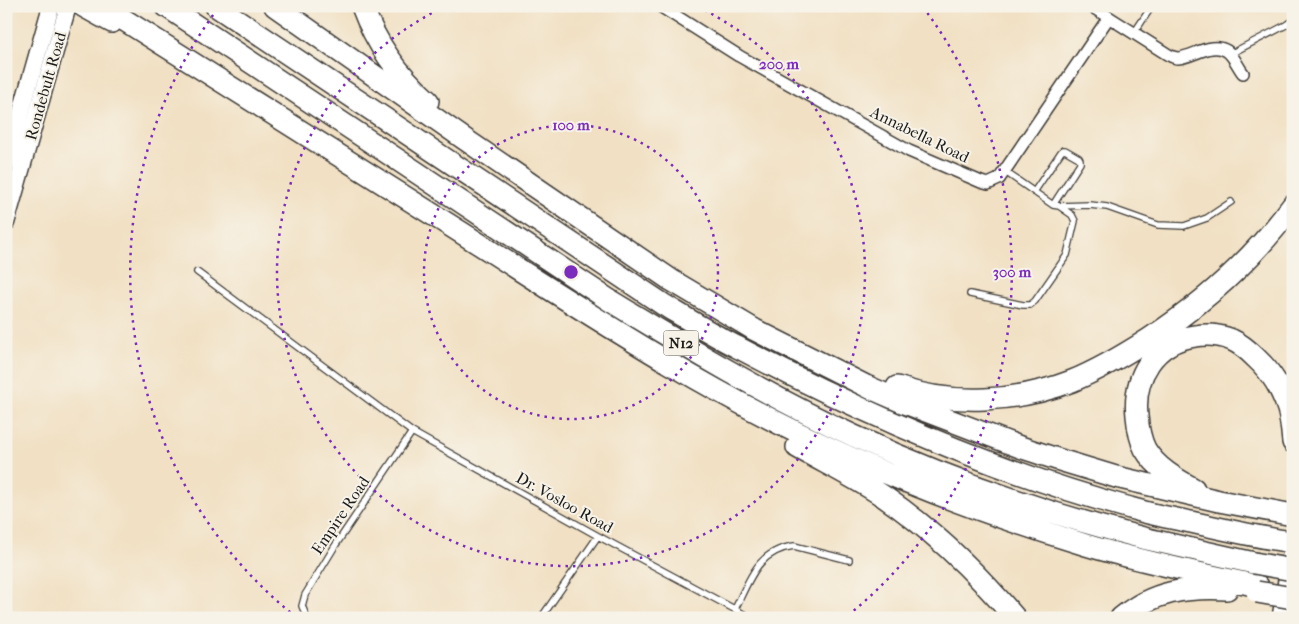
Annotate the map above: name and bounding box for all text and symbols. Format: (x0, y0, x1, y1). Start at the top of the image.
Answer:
street label: Rondebult Road (21, 30, 70, 142)
text: 200 m (759, 55, 799, 73)
street label: Annabella Road (866, 102, 973, 167)
text: 100 m (552, 116, 590, 134)
centre of rings (562, 263, 580, 281)
text: 300 m (993, 263, 1032, 281)
road number: N12 (664, 330, 698, 356)
street label: Dr. Vosloo Road (513, 468, 617, 537)
street label: Empire Road (307, 472, 374, 558)

